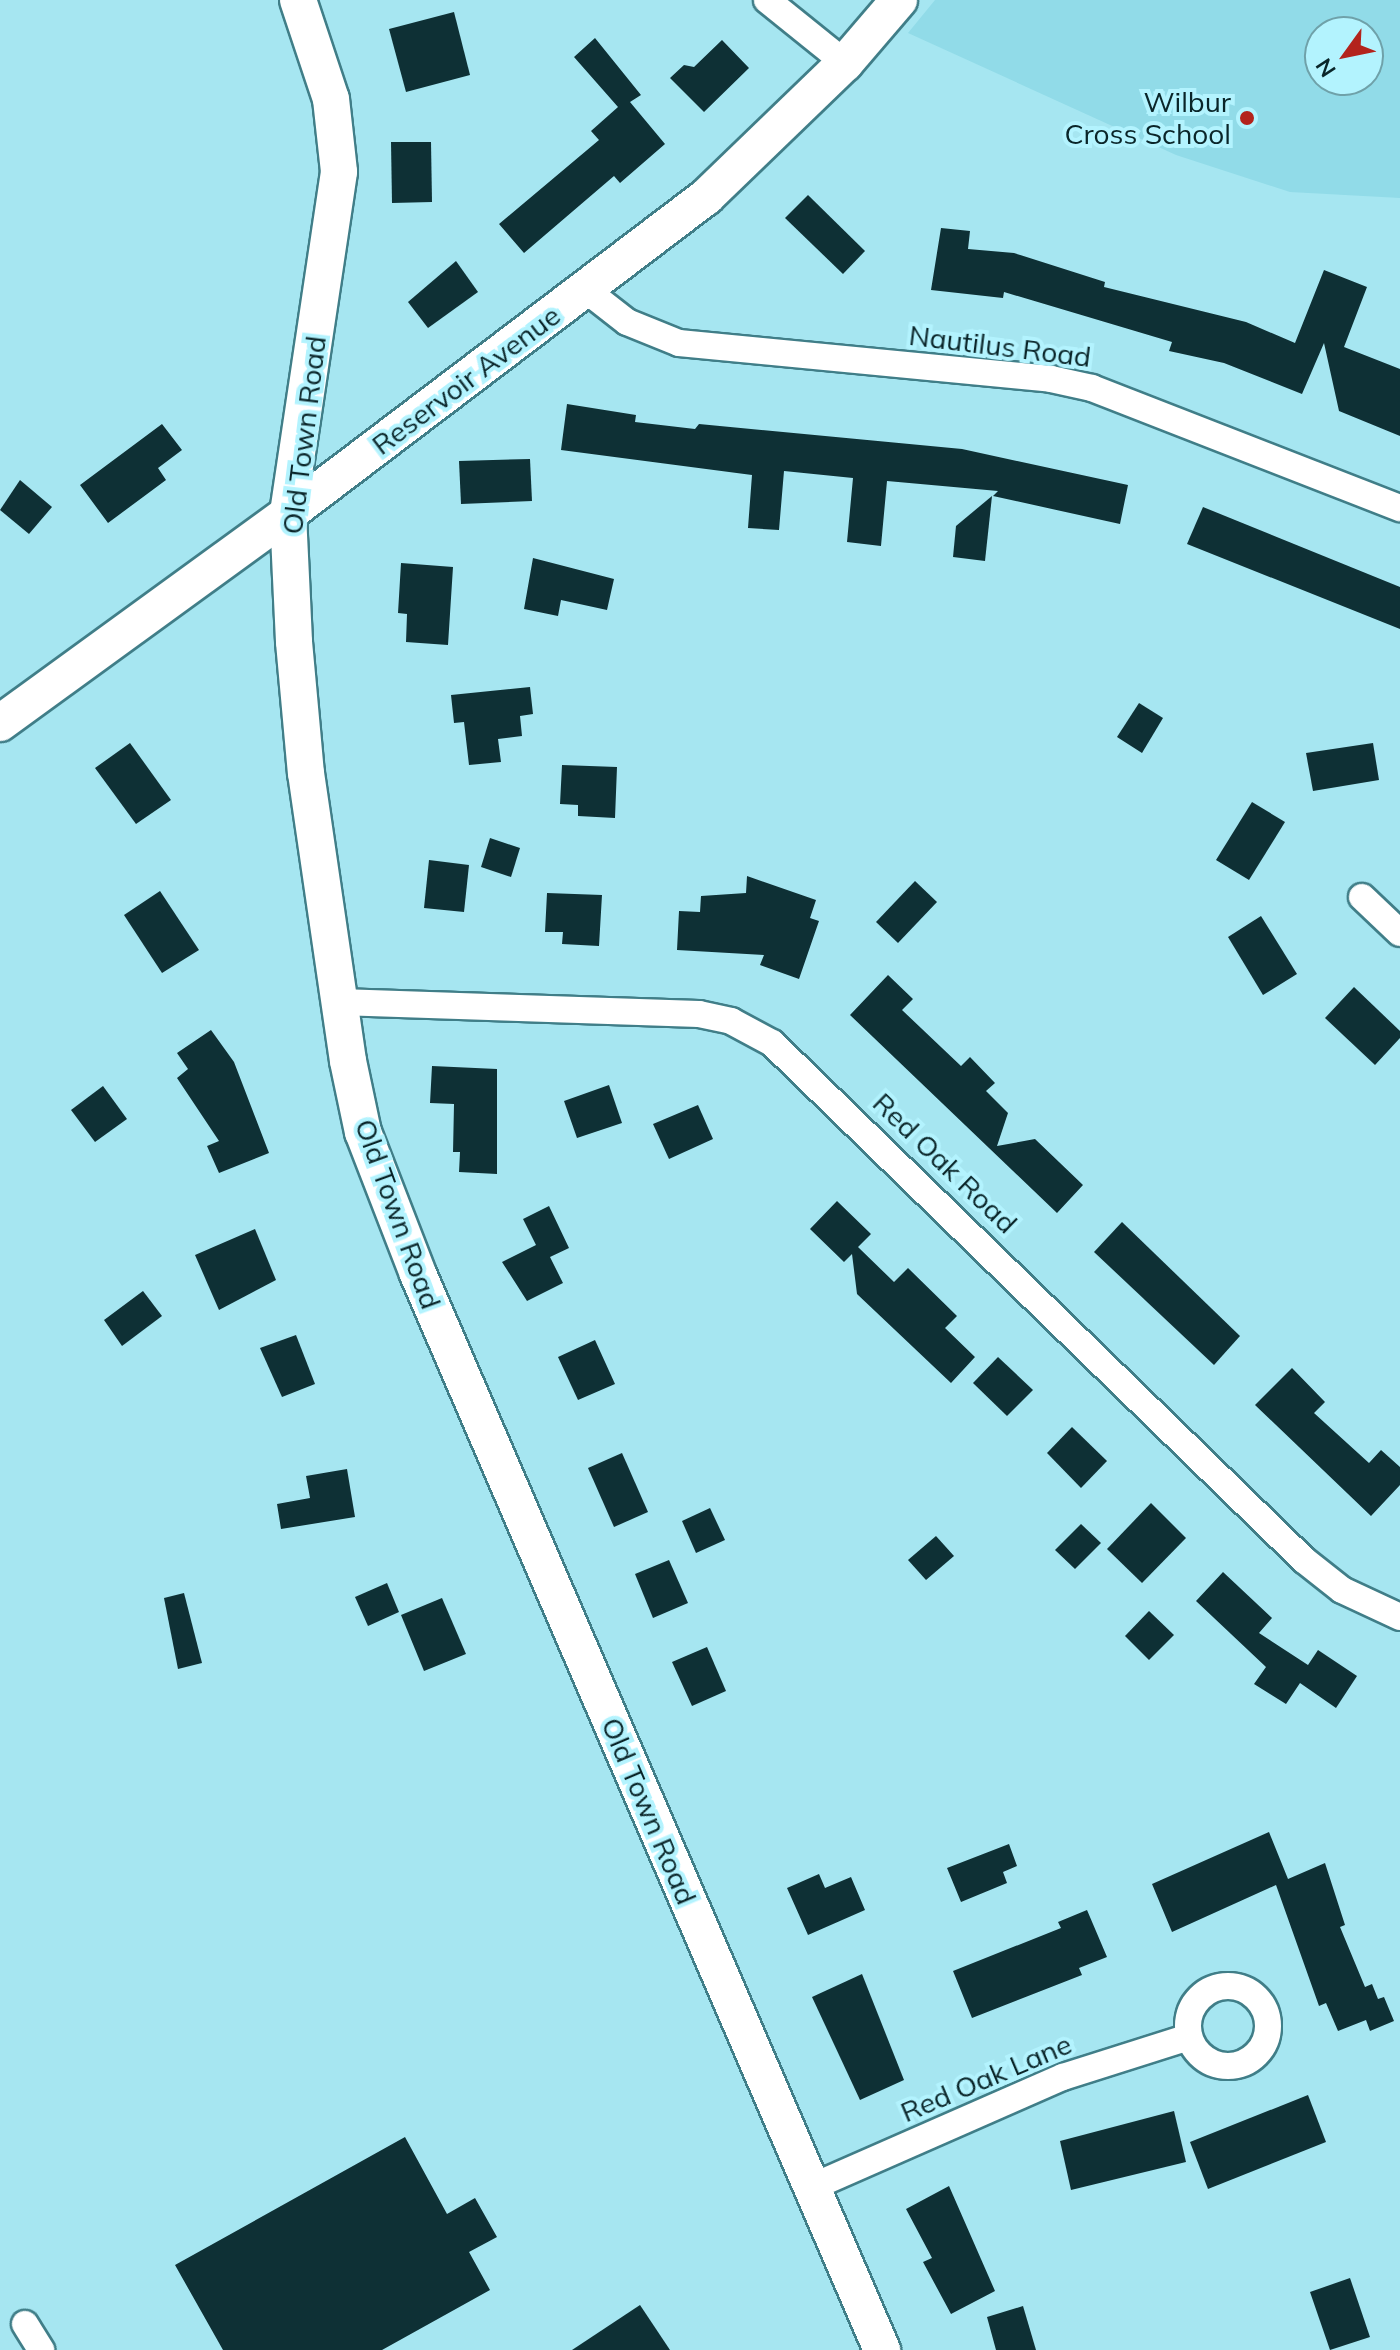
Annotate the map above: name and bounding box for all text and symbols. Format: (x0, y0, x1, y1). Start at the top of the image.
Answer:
north arrow (1304, 16, 1384, 96)
text: N (1309, 53, 1342, 83)
place label: Wilbur Cross School (1064, 85, 1231, 151)
marker: Wilbur Cross School (1238, 109, 1256, 127)
street label: Reservoir Avenue (365, 298, 567, 462)
street label: Nautilus Road (907, 318, 1093, 374)
street label: Old Town Road (275, 334, 333, 536)
street label: Red Oak Road (866, 1086, 1024, 1240)
street label: Old Town Road (348, 1114, 448, 1314)
street label: Old Town Road (595, 1713, 703, 1909)
street label: Red Oak Lane (896, 2027, 1076, 2129)

